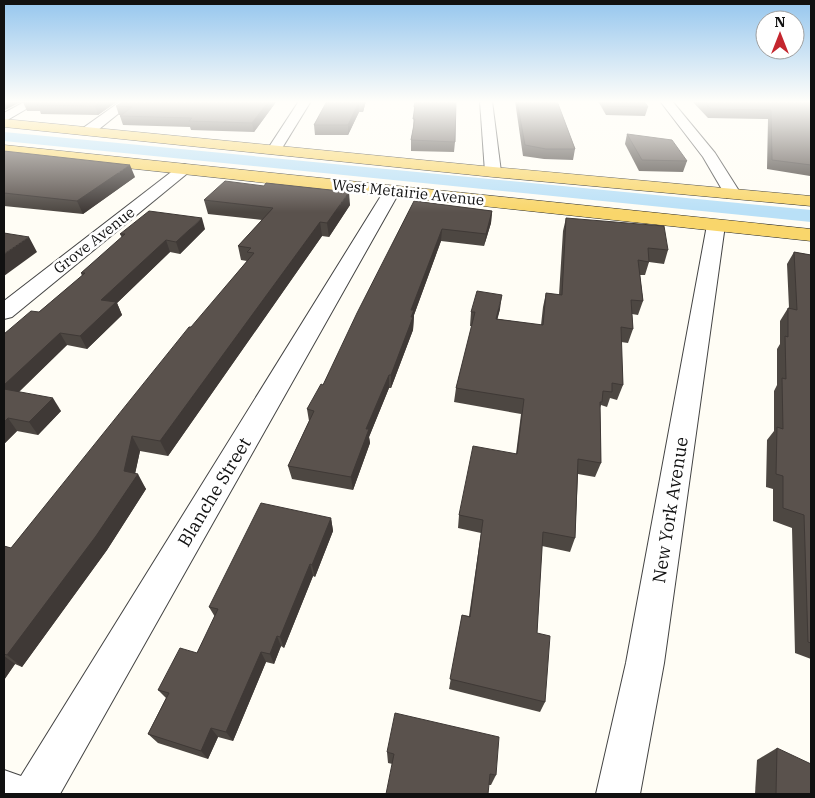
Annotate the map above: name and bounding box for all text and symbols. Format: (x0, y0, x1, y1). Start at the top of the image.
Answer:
north arrow (755, 10, 805, 60)
text: N (774, 13, 786, 31)
street label: West Metairie Avenue (331, 175, 485, 209)
street label: Grove Avenue (50, 202, 138, 278)
street label: Blanche Street (172, 433, 256, 551)
street label: New York Avenue (647, 435, 693, 585)

